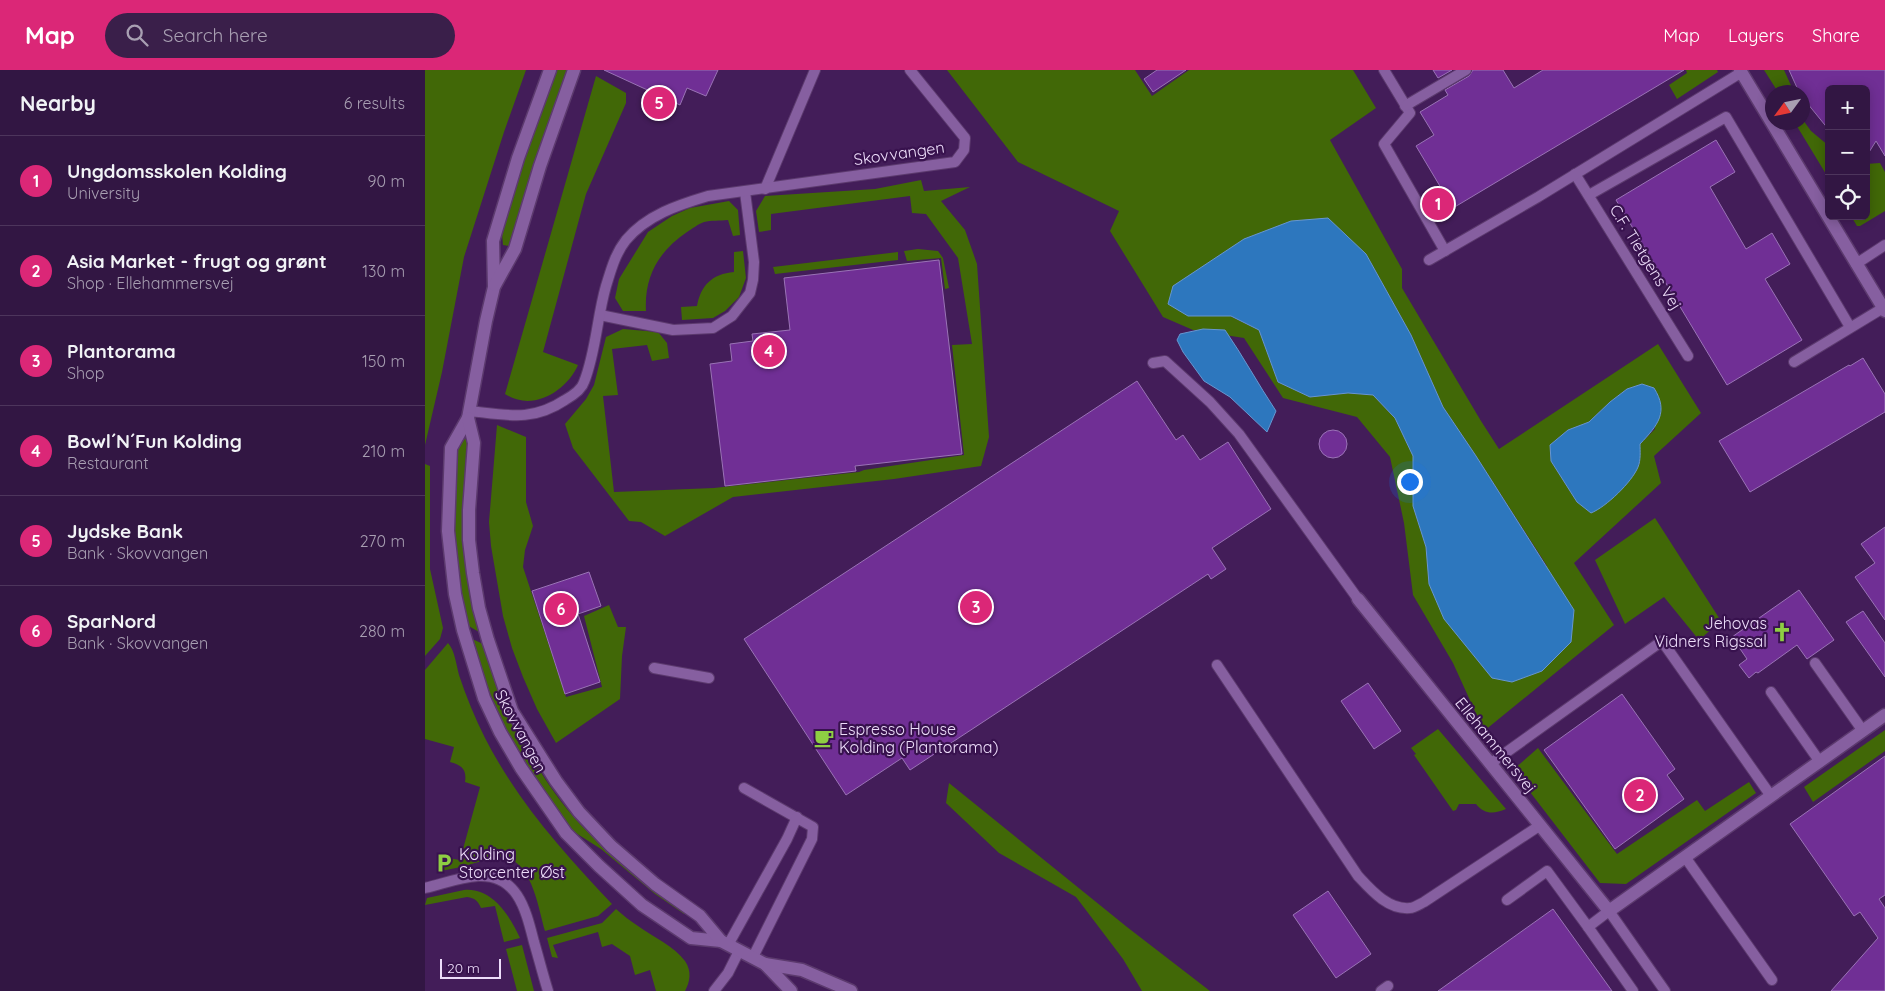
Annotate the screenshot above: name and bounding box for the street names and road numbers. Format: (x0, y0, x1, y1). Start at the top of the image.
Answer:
street label: Skovvangen (852, 137, 946, 169)
street label: C.F. Tietgens Vej (1606, 201, 1686, 313)
street label: Skovvangen (491, 686, 551, 776)
street label: Ellehammersvej (1451, 693, 1541, 797)

